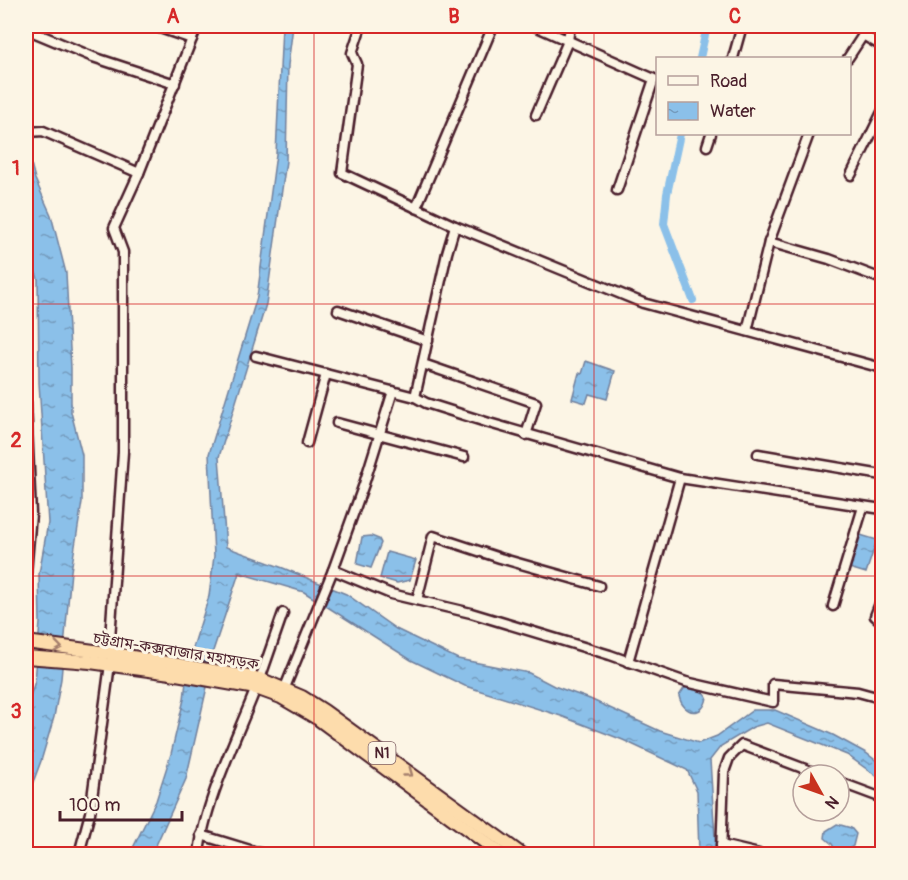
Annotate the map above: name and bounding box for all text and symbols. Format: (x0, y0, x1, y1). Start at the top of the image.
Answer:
text: A (167, 4, 180, 29)
text: B (448, 4, 460, 29)
text: C (729, 4, 741, 29)
legend (656, 57, 851, 135)
text: Road (710, 70, 747, 93)
text: Water (710, 100, 756, 123)
text: 1 (12, 156, 20, 181)
text: 2 (10, 428, 22, 453)
street label: চট্টগ্রাম-কক্সবাজার মহাসড়ক (91, 629, 261, 674)
one-way arrow (54, 640, 63, 653)
text: 3 (10, 699, 22, 724)
road number: N1 (368, 742, 395, 764)
north arrow (791, 763, 851, 823)
one-way arrow (402, 765, 413, 776)
scale bar (60, 784, 182, 822)
text: N (820, 791, 843, 813)
text: 100 m (69, 794, 121, 817)

